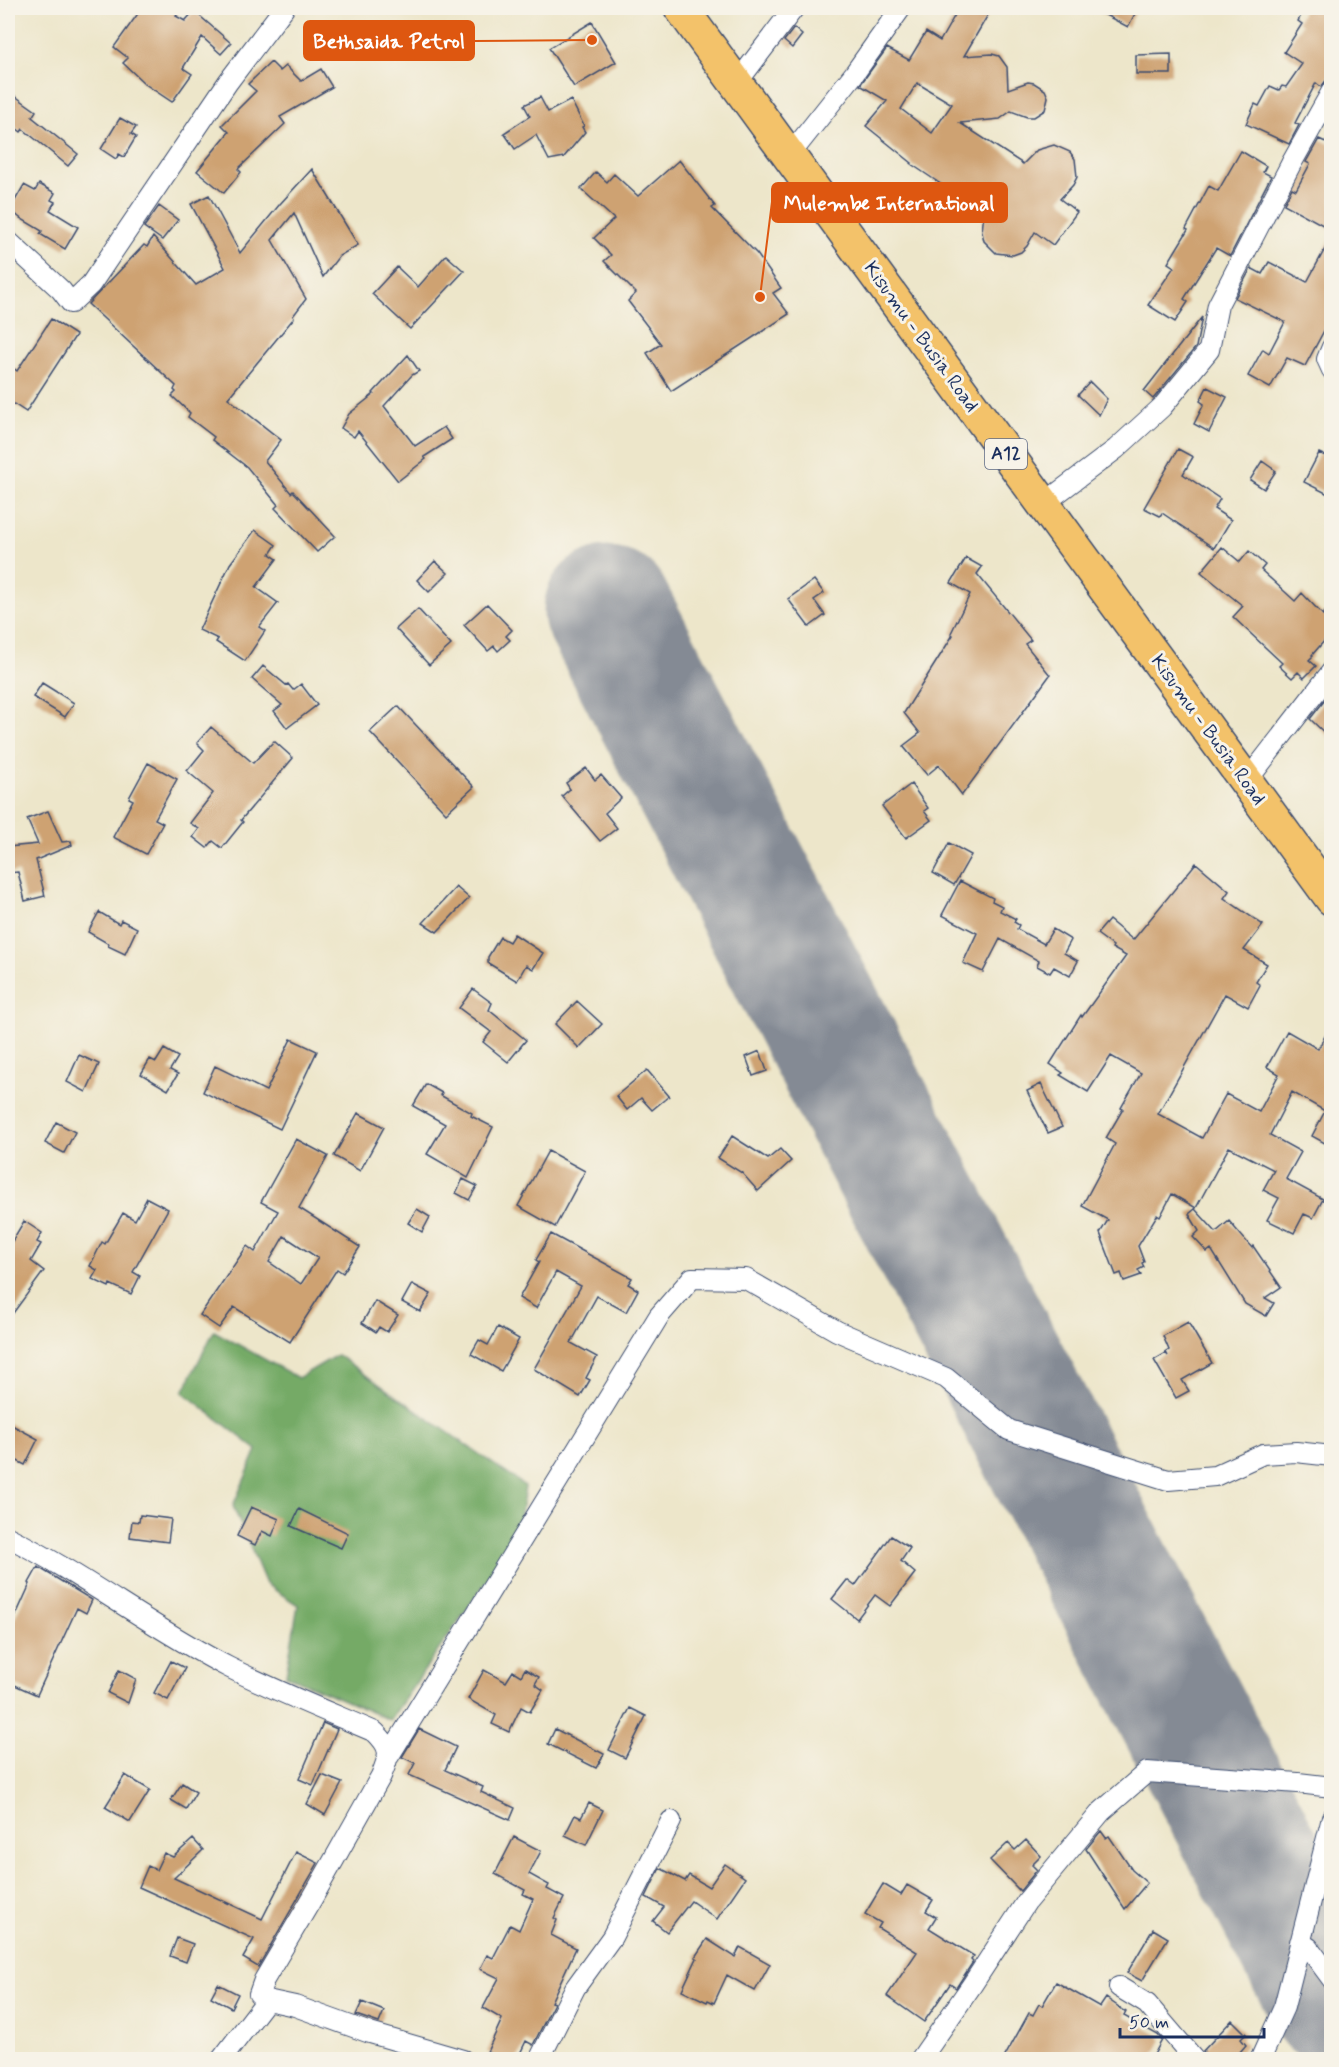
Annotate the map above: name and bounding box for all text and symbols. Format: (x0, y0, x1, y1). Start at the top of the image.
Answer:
callout: Bethsaida Petrol (304, 21, 474, 60)
text: Bethsaida Petrol (313, 28, 465, 56)
callout: Mulembe International (772, 183, 1007, 222)
text: Mulembe International (784, 190, 994, 218)
street label: Kisumu - Busia Road (857, 256, 985, 418)
road number: A12 (985, 439, 1027, 469)
street label: Kisumu - Busia Road (1144, 649, 1272, 811)
scale bar (1120, 2001, 1264, 2039)
text: 50 m (1129, 2011, 1169, 2035)

